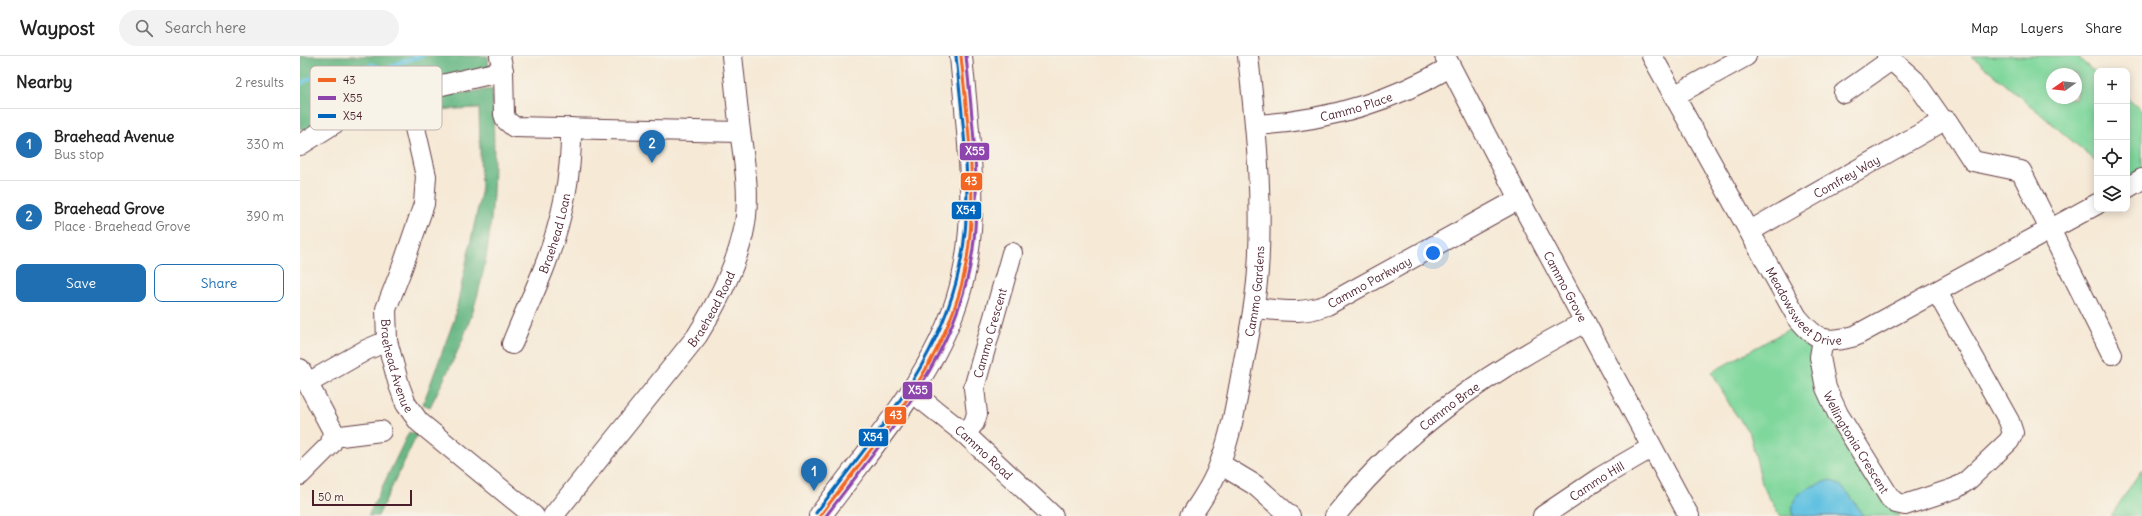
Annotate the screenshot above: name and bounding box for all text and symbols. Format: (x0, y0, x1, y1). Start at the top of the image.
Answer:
search box (119, 10, 399, 46)
text: Waypost (20, 16, 95, 40)
icon: search (133, 17, 155, 39)
text: Search here (165, 18, 246, 37)
text: Map (1971, 19, 1998, 37)
text: Layers (2020, 19, 2063, 37)
text: Share (2085, 19, 2122, 37)
legend (310, 66, 442, 130)
north arrow (2046, 68, 2082, 104)
map controls (2094, 68, 2130, 212)
button: + (2094, 68, 2130, 104)
text: Nearby (16, 71, 72, 93)
text: 43 (343, 73, 356, 87)
text: 2 results (235, 74, 284, 91)
street label: Cammo Place (1319, 88, 1394, 124)
text: X55 (343, 91, 363, 105)
button: − (2094, 104, 2130, 140)
text: X54 (343, 109, 363, 123)
text: Braehead Avenue (54, 127, 174, 146)
pin: 2 (639, 130, 665, 163)
text: 1 (26, 136, 32, 153)
text: 330 m (246, 136, 284, 153)
button: locate (2094, 140, 2130, 176)
line badge: X55 (959, 142, 990, 161)
text: X55 (965, 144, 985, 158)
text: Bus stop (54, 146, 104, 163)
street label: Comfrey Way (1811, 151, 1882, 201)
line badge: 43 (960, 172, 983, 191)
text: 43 (965, 174, 977, 188)
button: layers (2094, 176, 2130, 212)
street label: Braehead Loan (535, 192, 573, 275)
text: Braehead Grove (54, 199, 165, 218)
line badge: X54 (951, 201, 982, 220)
text: X54 (956, 203, 976, 217)
text: 2 (25, 208, 33, 225)
text: 390 m (246, 208, 284, 225)
text: Place · Braehead Grove (54, 218, 190, 235)
your location (1423, 243, 1443, 263)
street label: Cammo Gardens (1241, 246, 1267, 338)
street label: Cammo Grove (1541, 248, 1591, 324)
street label: Cammo Parkway (1325, 253, 1414, 311)
button: Save (16, 264, 146, 302)
button: Share (154, 264, 284, 302)
street label: Meadowsweet Drive (1763, 264, 1842, 347)
street label: Braehead Road (684, 269, 738, 350)
street label: Cammo Crescent (970, 286, 1009, 380)
street label: Braehead Avenue (379, 319, 417, 415)
street label: Cammo Brae (1416, 379, 1482, 433)
line badge: X55 (902, 381, 933, 400)
text: X55 (908, 383, 928, 397)
street label: Wellingtonia Crescent (1821, 388, 1893, 496)
line badge: 43 (884, 406, 907, 425)
text: 43 (890, 408, 902, 422)
street label: Cammo Road (952, 422, 1016, 483)
line badge: X54 (858, 428, 889, 447)
text: X54 (863, 430, 883, 444)
pin: 1 (801, 458, 827, 491)
street label: Cammo Hill (1566, 458, 1627, 504)
scale bar (312, 488, 412, 507)
text: 50 m (318, 490, 344, 504)

